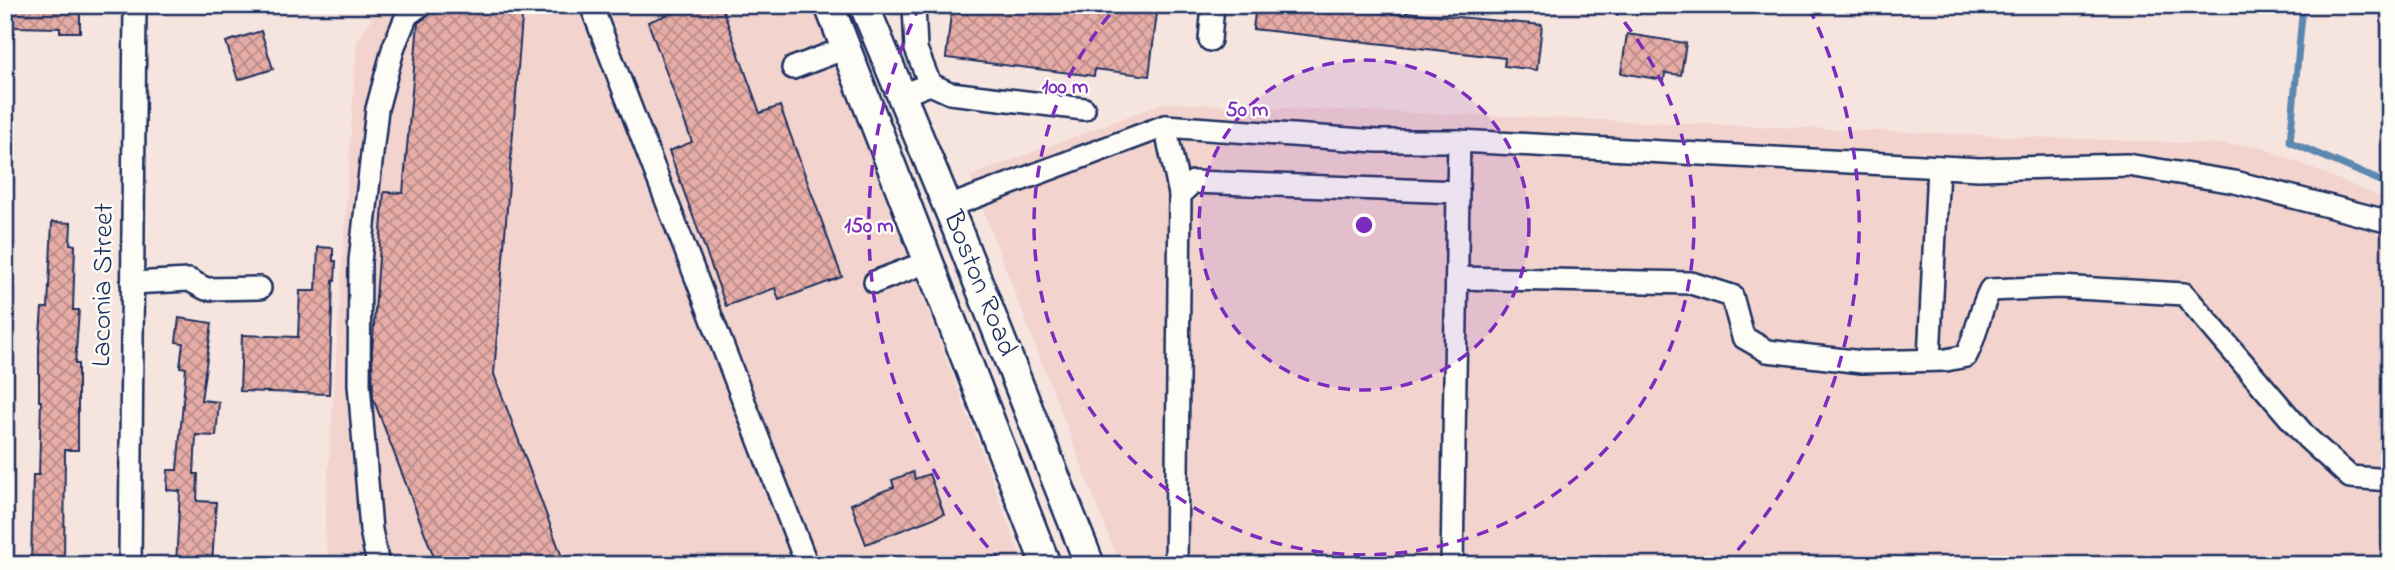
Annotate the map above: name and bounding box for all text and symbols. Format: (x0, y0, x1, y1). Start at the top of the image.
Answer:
text: 100 m (1042, 73, 1088, 103)
text: 50 m (1226, 96, 1268, 126)
street label: Laconia Street (82, 203, 126, 367)
street label: Boston Road (931, 204, 1027, 363)
text: 150 m (844, 212, 894, 242)
centre of rings (1352, 213, 1376, 237)

